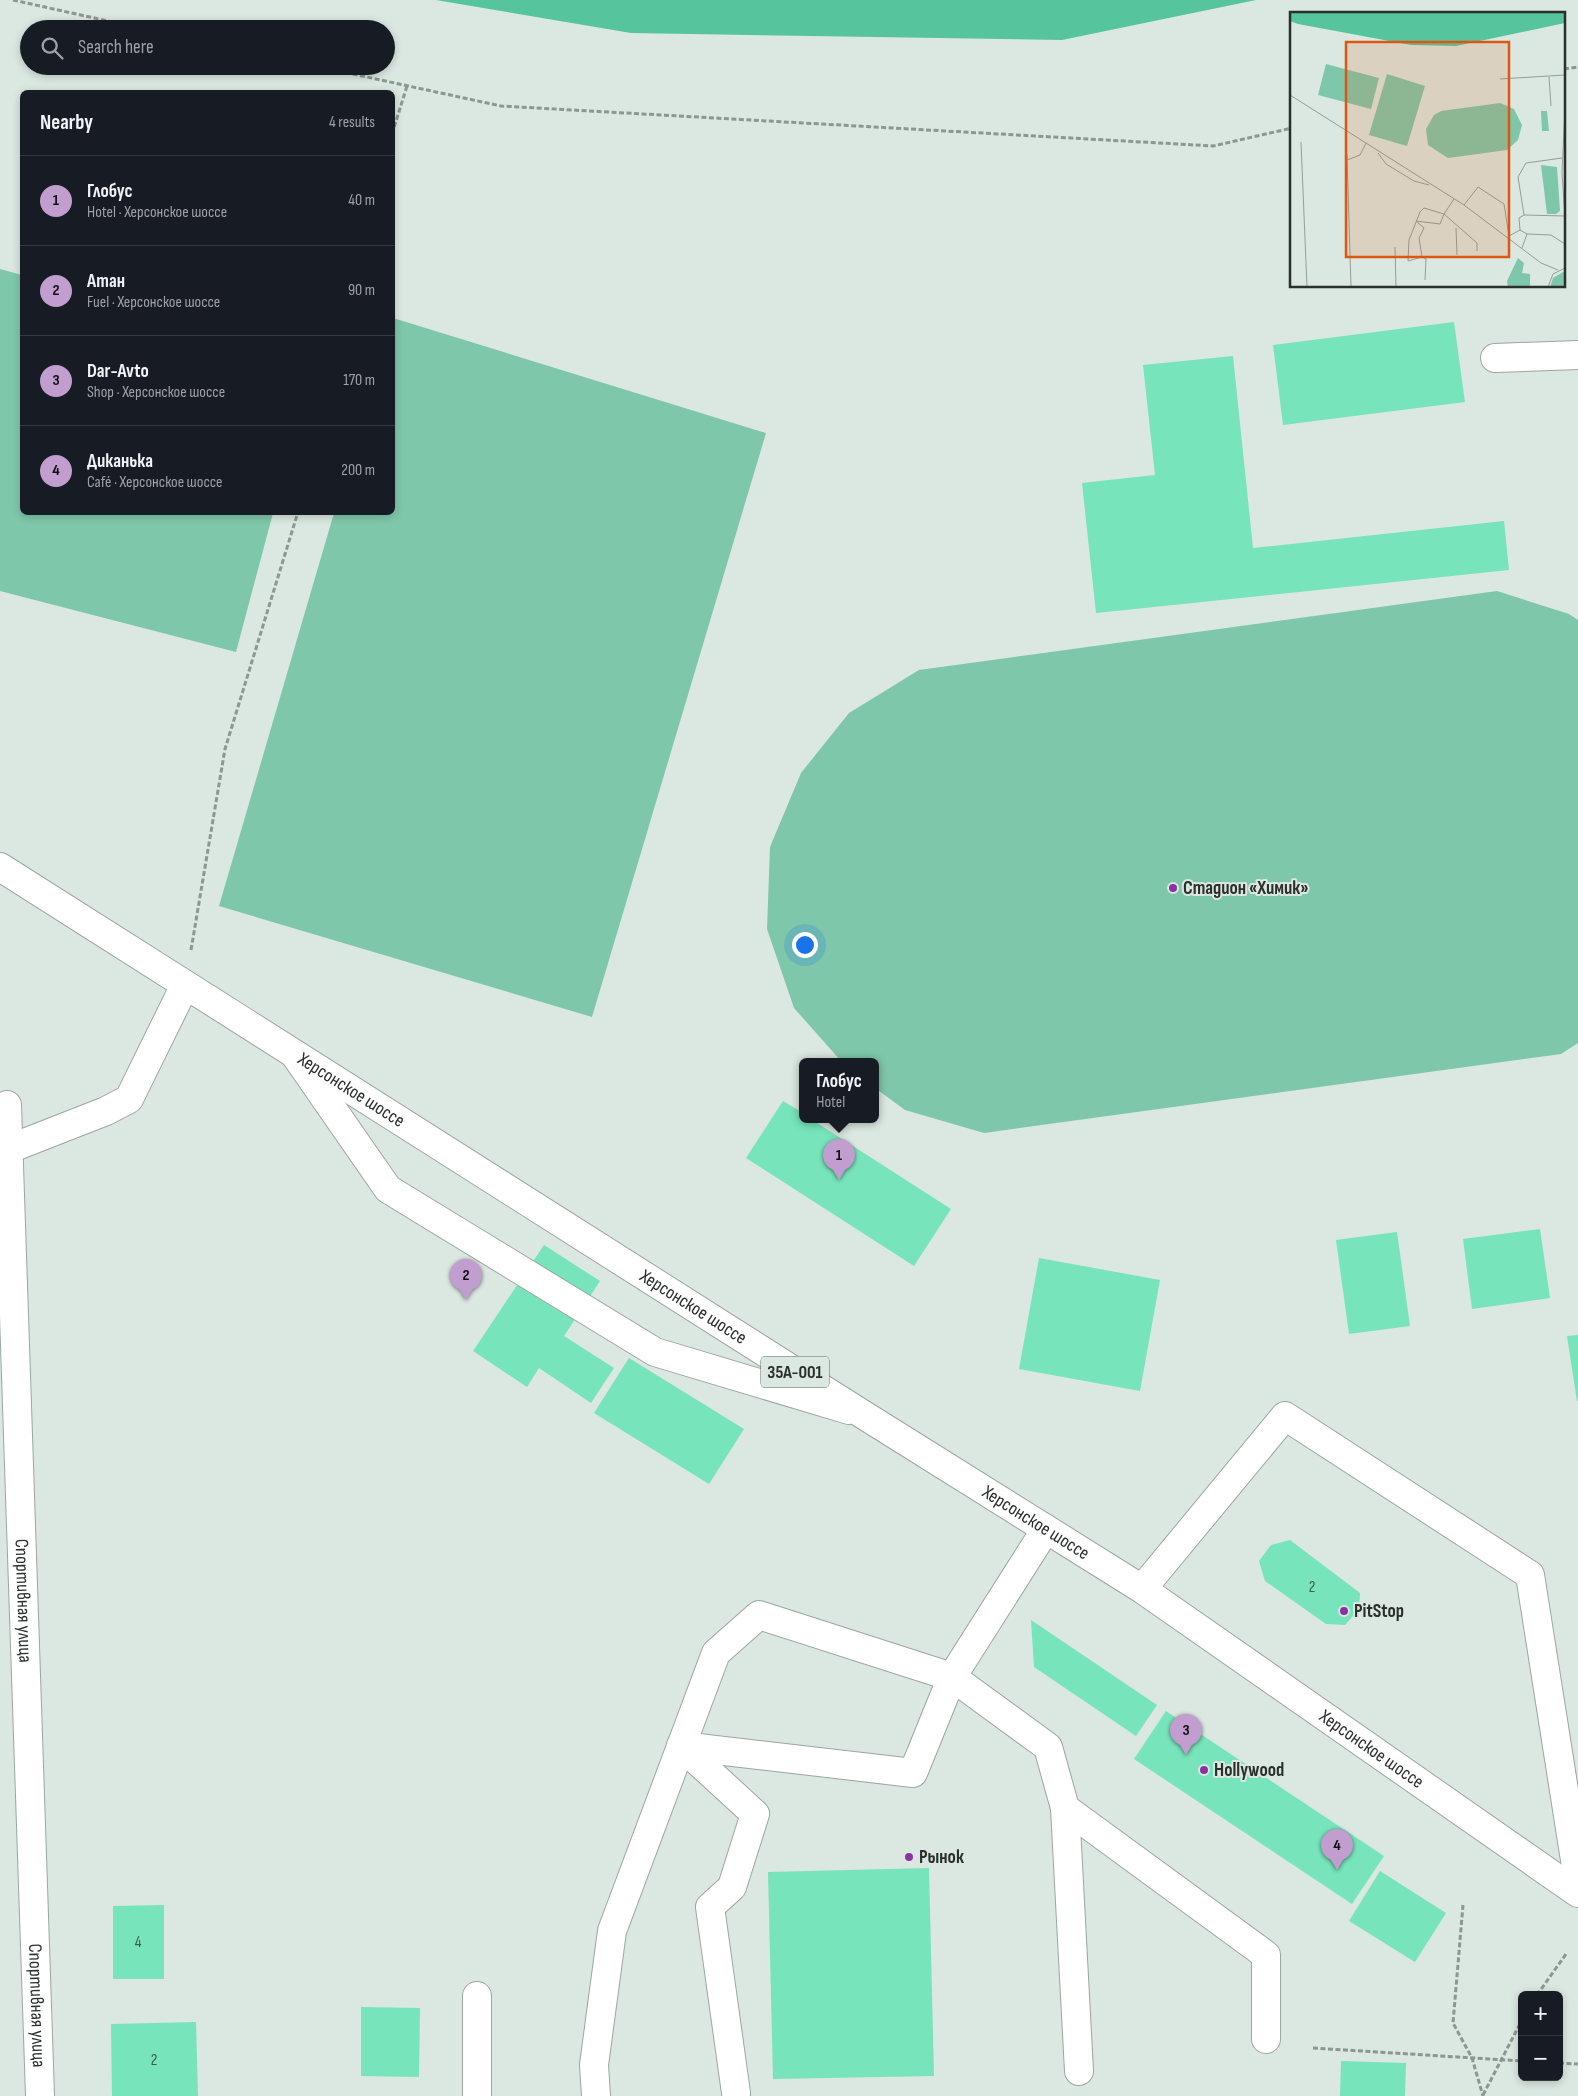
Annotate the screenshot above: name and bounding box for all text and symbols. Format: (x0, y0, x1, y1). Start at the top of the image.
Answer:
inset map (1290, 12, 1566, 288)
search box (20, 20, 395, 75)
icon: search (38, 34, 66, 62)
text: Search here (78, 36, 154, 59)
text: Nearby (40, 110, 93, 135)
text: 4 results (329, 113, 375, 132)
text: Глобус (87, 180, 133, 203)
text: 1 (53, 191, 59, 210)
text: 40 m (348, 191, 375, 210)
text: Hotel · Херсонское шоссе (87, 203, 227, 222)
text: Атан (87, 270, 125, 293)
text: 2 (52, 281, 60, 300)
text: 90 m (348, 281, 375, 300)
text: Fuel · Херсонское шоссе (87, 293, 220, 312)
text: Dar-Avto (87, 360, 149, 383)
text: 3 (52, 371, 60, 390)
text: 170 m (343, 371, 375, 390)
text: Shop · Херсонское шоссе (87, 383, 225, 402)
text: Диканька (87, 450, 153, 473)
text: 4 (52, 461, 60, 480)
text: 200 m (341, 461, 375, 480)
text: Café · Херсонское шоссе (87, 473, 223, 492)
place label: Стадион «Химик» (1183, 877, 1309, 900)
marker: Стадион «Химик» (1167, 882, 1179, 894)
your location (792, 932, 818, 958)
street label: Херсонское шоссе (293, 1047, 409, 1132)
popup (799, 1058, 879, 1123)
text: Глобус (816, 1070, 862, 1093)
text: Hotel (816, 1093, 845, 1112)
pin: 1 (823, 1139, 855, 1180)
pin: 2 (450, 1259, 482, 1300)
street label: Херсонское шоссе (635, 1264, 751, 1349)
road number: 35А-001 (761, 1356, 829, 1388)
street label: Херсонское шоссе (977, 1480, 1094, 1565)
street label: Спортивная улица (10, 1538, 37, 1663)
house number: 2 (1309, 1578, 1315, 1597)
place label: PitStop (1354, 1600, 1404, 1623)
marker: PitStop (1338, 1605, 1350, 1617)
street label: Херсонское шоссе (1314, 1704, 1428, 1793)
pin: 3 (1170, 1714, 1202, 1755)
place label: Hollywood (1214, 1759, 1284, 1782)
marker: Hollywood (1198, 1764, 1210, 1776)
pin: 4 (1321, 1829, 1353, 1870)
place label: Рынок (919, 1846, 964, 1869)
marker: Рынок (903, 1851, 915, 1863)
house number: 4 (135, 1933, 142, 1952)
street label: Спортивная улица (23, 1943, 51, 2068)
map controls (1518, 1991, 1563, 2081)
button: + (1518, 1991, 1563, 2036)
button: − (1518, 2036, 1563, 2081)
house number: 2 (151, 2051, 157, 2070)

